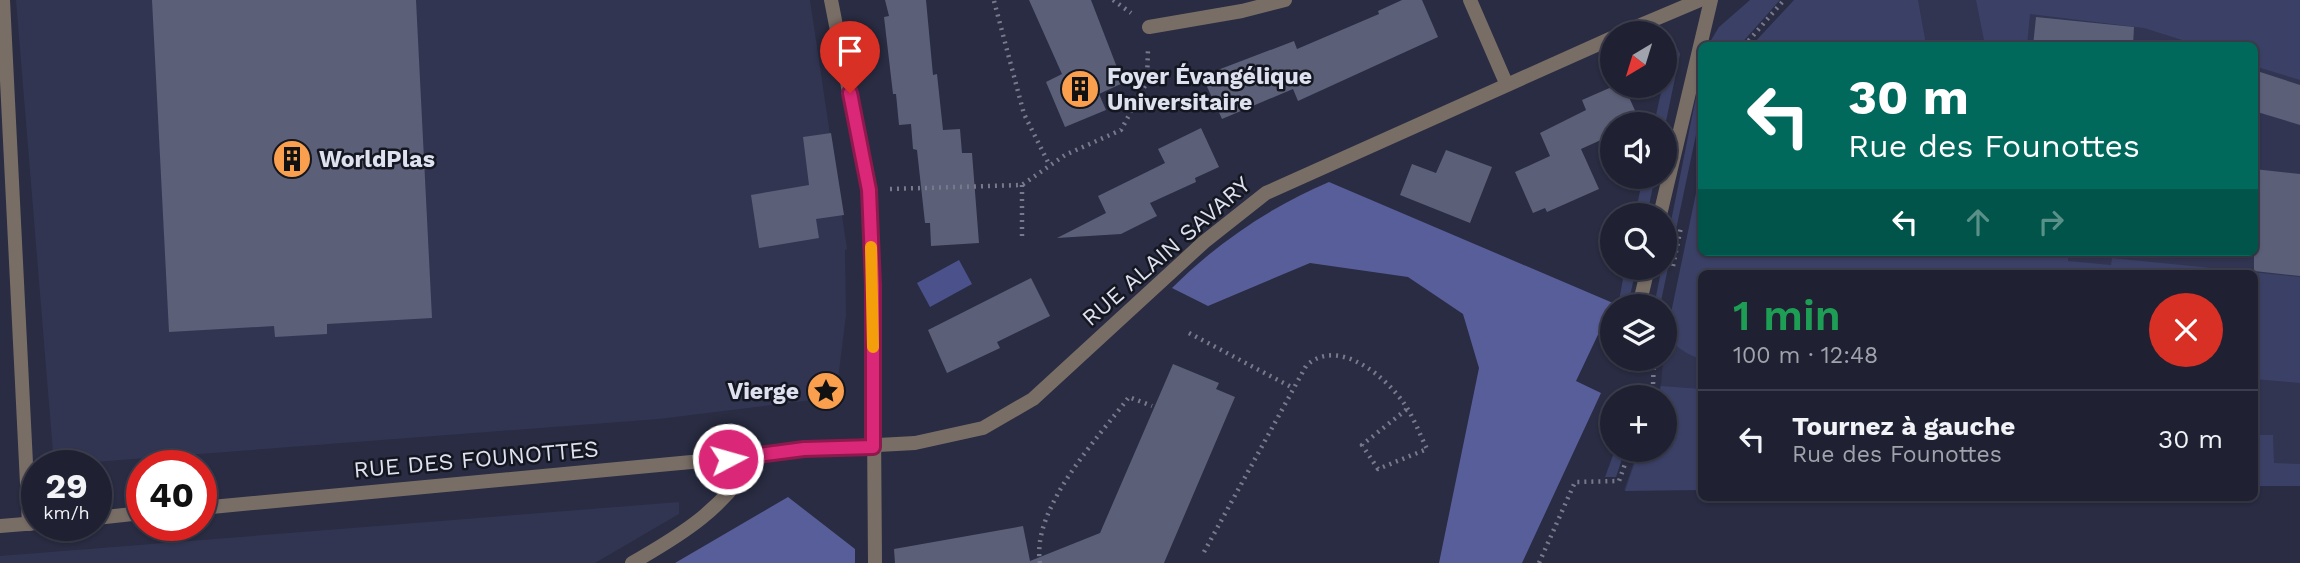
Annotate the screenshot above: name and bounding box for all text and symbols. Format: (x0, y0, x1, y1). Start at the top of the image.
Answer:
pin (820, 21, 880, 93)
north arrow (1600, 21, 1676, 98)
map controls (1600, 21, 1677, 462)
icon: arrive (831, 32, 869, 70)
place label: Foyer Évangélique Universitaire (1107, 63, 1312, 116)
building icon: Foyer Évangélique Universitaire (1059, 68, 1101, 110)
text: 30 m (1848, 68, 1969, 126)
icon: left (1733, 70, 1824, 161)
button: sound (1600, 112, 1677, 189)
text: Rue des Founottes (1848, 127, 2140, 165)
building icon: WorldPlas (271, 138, 313, 180)
place label: WorldPlas (319, 146, 435, 173)
street label: RUE ALAIN SAVARY (1077, 171, 1256, 332)
button: search (1600, 203, 1677, 280)
icon: left (1886, 203, 1924, 241)
icon: ahead (1959, 203, 1997, 241)
icon: right (2032, 203, 2070, 241)
text: 1 min (1733, 291, 1841, 340)
button: close (2149, 293, 2223, 367)
button: layers (1600, 294, 1677, 371)
text: 100 m · 12:48 (1733, 342, 1878, 369)
place icon: Vierge (805, 370, 847, 412)
place label: Vierge (727, 378, 799, 405)
button: + (1600, 385, 1677, 462)
text: Tournez à gauche (1792, 411, 2015, 441)
icon: left (1733, 420, 1771, 458)
position arrow (691, 422, 765, 496)
text: 30 m (2158, 424, 2223, 454)
street label: RUE DES FOUNOTTES (352, 435, 600, 484)
text: Rue des Founottes (1792, 441, 2002, 468)
speed limit sign: 40 (126, 450, 217, 541)
text: 29 (45, 465, 88, 507)
text: km/h (43, 502, 90, 523)

